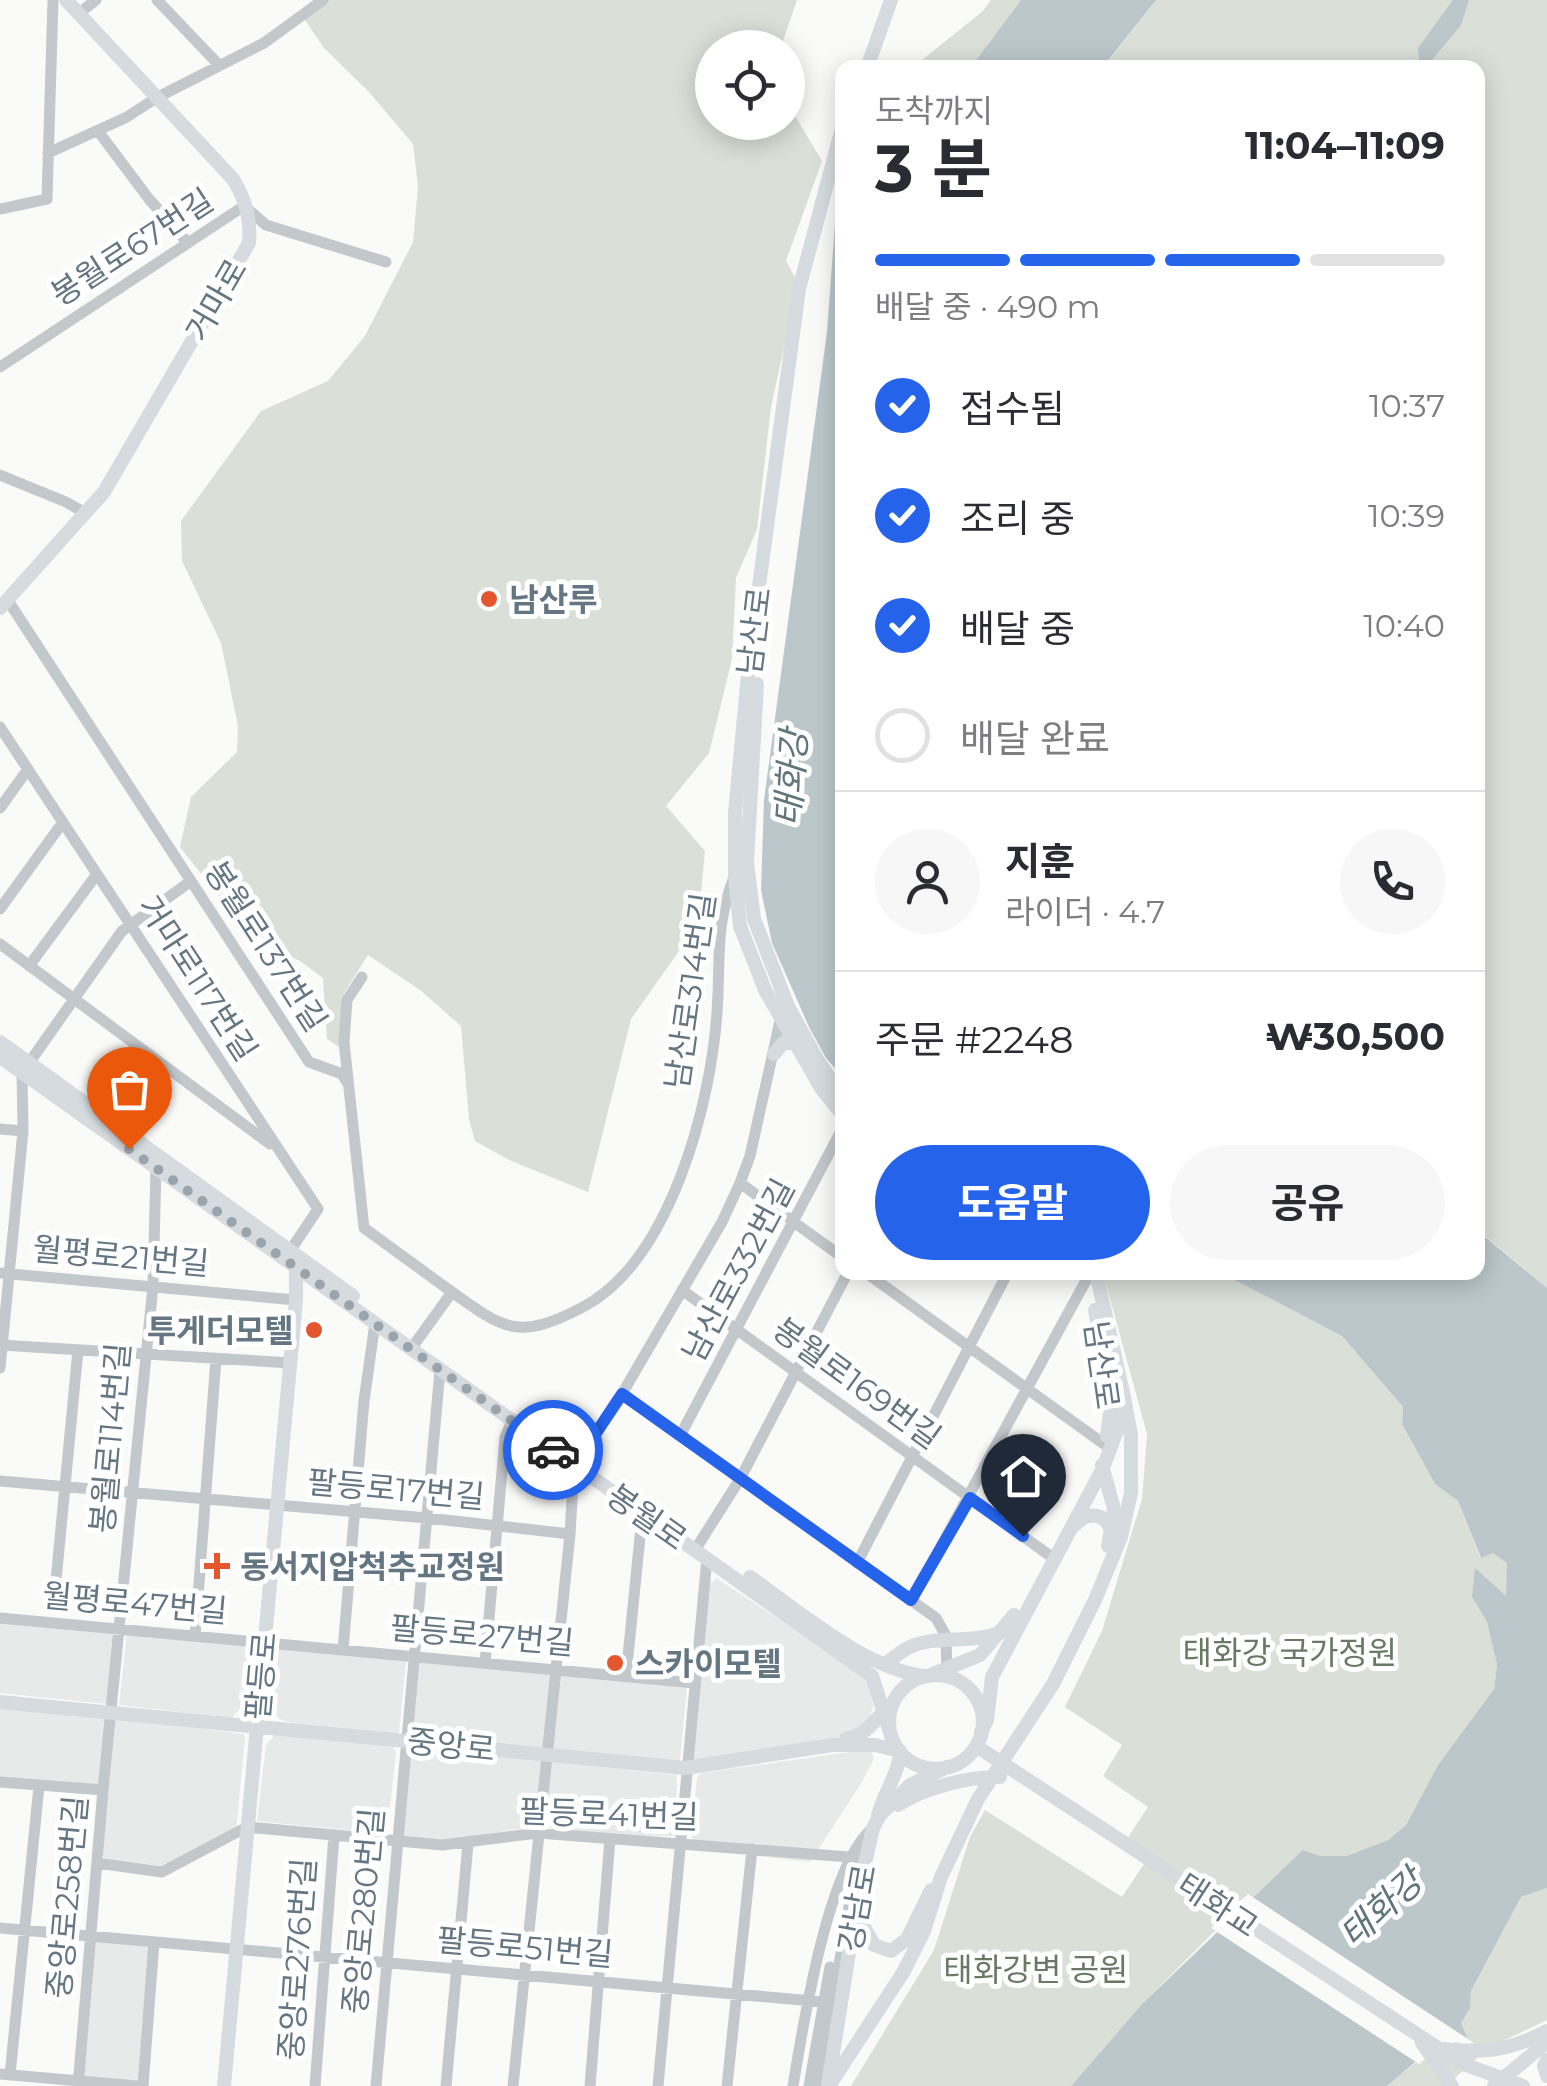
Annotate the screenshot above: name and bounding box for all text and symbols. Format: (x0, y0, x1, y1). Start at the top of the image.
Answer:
map controls (695, 30, 805, 140)
button: locate (695, 30, 805, 140)
text: 도착까지 (875, 91, 993, 130)
text: 11:04–11:09 (1245, 122, 1445, 169)
text: 3 분 (875, 129, 992, 208)
street label: 봉월로67번길 (44, 180, 220, 314)
street label: 거마로 (177, 252, 255, 348)
text: 배달 중 · 490 m (875, 287, 1100, 326)
icon: check (875, 378, 930, 433)
text: 접수됨 (960, 385, 1065, 432)
text: 10:37 (1369, 386, 1445, 425)
icon: check (875, 488, 930, 543)
text: 조리 중 (960, 495, 1075, 542)
text: 10:39 (1368, 496, 1445, 535)
place label: 남산루 (509, 580, 597, 619)
street label: 남산로 (729, 585, 779, 677)
marker: 남산루 (478, 588, 500, 610)
icon: check (875, 598, 930, 653)
text: 배달 중 (960, 605, 1075, 652)
text: 10:40 (1363, 606, 1445, 645)
text: 배달 완료 (960, 715, 1110, 762)
water label: 태화강 (766, 724, 816, 828)
button: person (875, 829, 980, 934)
button: phone (1340, 829, 1445, 934)
text: 지훈 (1005, 838, 1075, 885)
street label: 봉월로137번길 (196, 854, 336, 1038)
street label: 거마로117번길 (130, 888, 266, 1068)
street label: 남산로314번길 (657, 890, 723, 1092)
text: 라이더 · 4.7 (1005, 892, 1165, 931)
text: ₩30,500 (1266, 1013, 1445, 1060)
text: 주문 #2248 (875, 1016, 1073, 1063)
pin (87, 1047, 172, 1150)
icon: bag (102, 1062, 157, 1117)
button: 도움말 (875, 1145, 1150, 1260)
button: 공유 (1170, 1145, 1445, 1260)
street label: 남산로332번길 (674, 1172, 802, 1368)
street label: 월평로21번길 (31, 1229, 211, 1283)
street label: 봉월로169번길 (766, 1309, 948, 1457)
place label: 투게더모텔 (147, 1311, 294, 1350)
marker: 투게더모텔 (303, 1319, 325, 1341)
street label: 남산로 (1077, 1319, 1127, 1411)
street label: 봉월로114번길 (82, 1341, 138, 1535)
courier (503, 1400, 603, 1500)
icon: car (526, 1423, 581, 1478)
pin (981, 1434, 1066, 1537)
icon: home (996, 1449, 1051, 1504)
street label: 팔등로17번길 (306, 1462, 486, 1516)
street label: 봉월로 (600, 1476, 694, 1558)
place label: 동서지압척추교정원 (240, 1547, 505, 1586)
marker: 동서지압척추교정원 (204, 1553, 230, 1579)
street label: 월평로47번길 (41, 1575, 229, 1631)
street label: 팔등로27번길 (389, 1608, 575, 1662)
street label: 팔등로 (238, 1630, 284, 1722)
park label: 태화강 국가정원 (1183, 1633, 1397, 1672)
place label: 스카이모텔 (635, 1644, 782, 1683)
marker: 스카이모텔 (604, 1652, 626, 1674)
street label: 중앙로 (405, 1721, 497, 1769)
street label: 팔등로41번길 (519, 1791, 699, 1837)
street label: 중앙로258번길 (39, 1794, 95, 2000)
street label: 중앙로280번길 (335, 1806, 391, 2016)
street label: 중앙로276번길 (270, 1856, 324, 2062)
water label: 태화강 (1331, 1856, 1435, 1956)
street label: 강남로 (830, 1861, 884, 1955)
street label: 태화교 (1170, 1865, 1266, 1945)
street label: 팔등로51번길 (435, 1920, 615, 1974)
park label: 태화강변 공원 (943, 1950, 1129, 1989)

